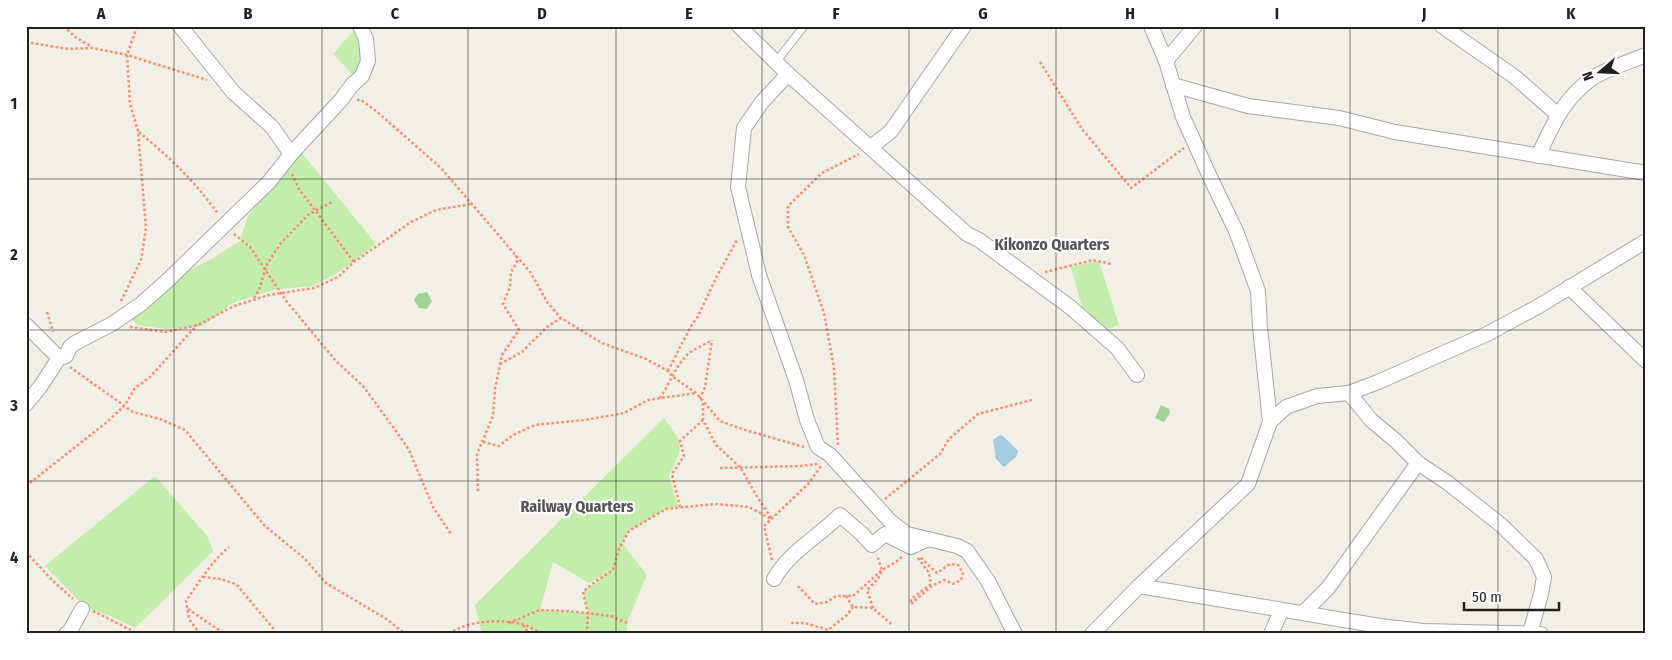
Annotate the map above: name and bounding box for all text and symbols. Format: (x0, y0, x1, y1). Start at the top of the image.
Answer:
text: A (96, 4, 106, 23)
text: B (244, 4, 253, 23)
text: C (391, 4, 400, 23)
text: D (537, 4, 547, 23)
text: E (685, 4, 693, 23)
text: F (832, 4, 840, 23)
text: G (978, 4, 988, 23)
text: H (1125, 4, 1135, 23)
text: I (1275, 4, 1279, 23)
text: J (1421, 4, 1426, 23)
text: K (1566, 4, 1576, 23)
north arrow (1574, 48, 1624, 98)
text: N (1579, 69, 1598, 83)
text: 1 (11, 94, 17, 113)
district label: Kikonzo Quarters (994, 235, 1110, 254)
text: 2 (9, 245, 18, 264)
text: 3 (9, 396, 18, 415)
district label: Railway Quarters (520, 497, 634, 516)
text: 4 (10, 548, 18, 567)
scale bar (1464, 580, 1560, 612)
text: 50 m (1472, 588, 1502, 606)

